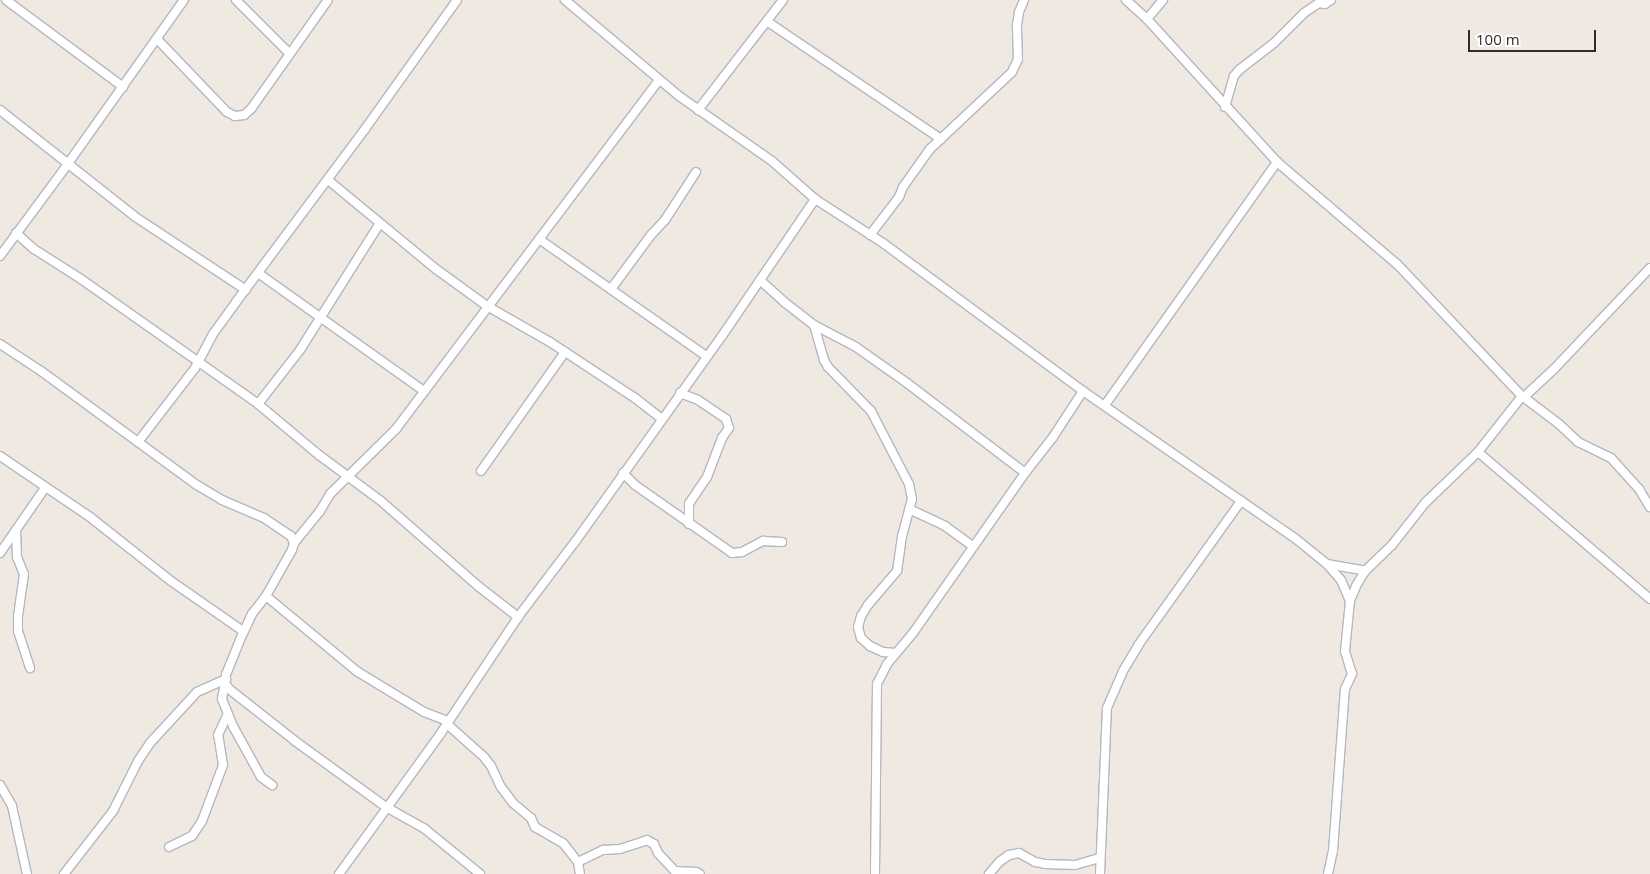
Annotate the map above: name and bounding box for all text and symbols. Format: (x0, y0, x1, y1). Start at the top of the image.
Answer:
scale bar (1470, 20, 1598, 52)
text: 100 m (1476, 29, 1520, 49)

